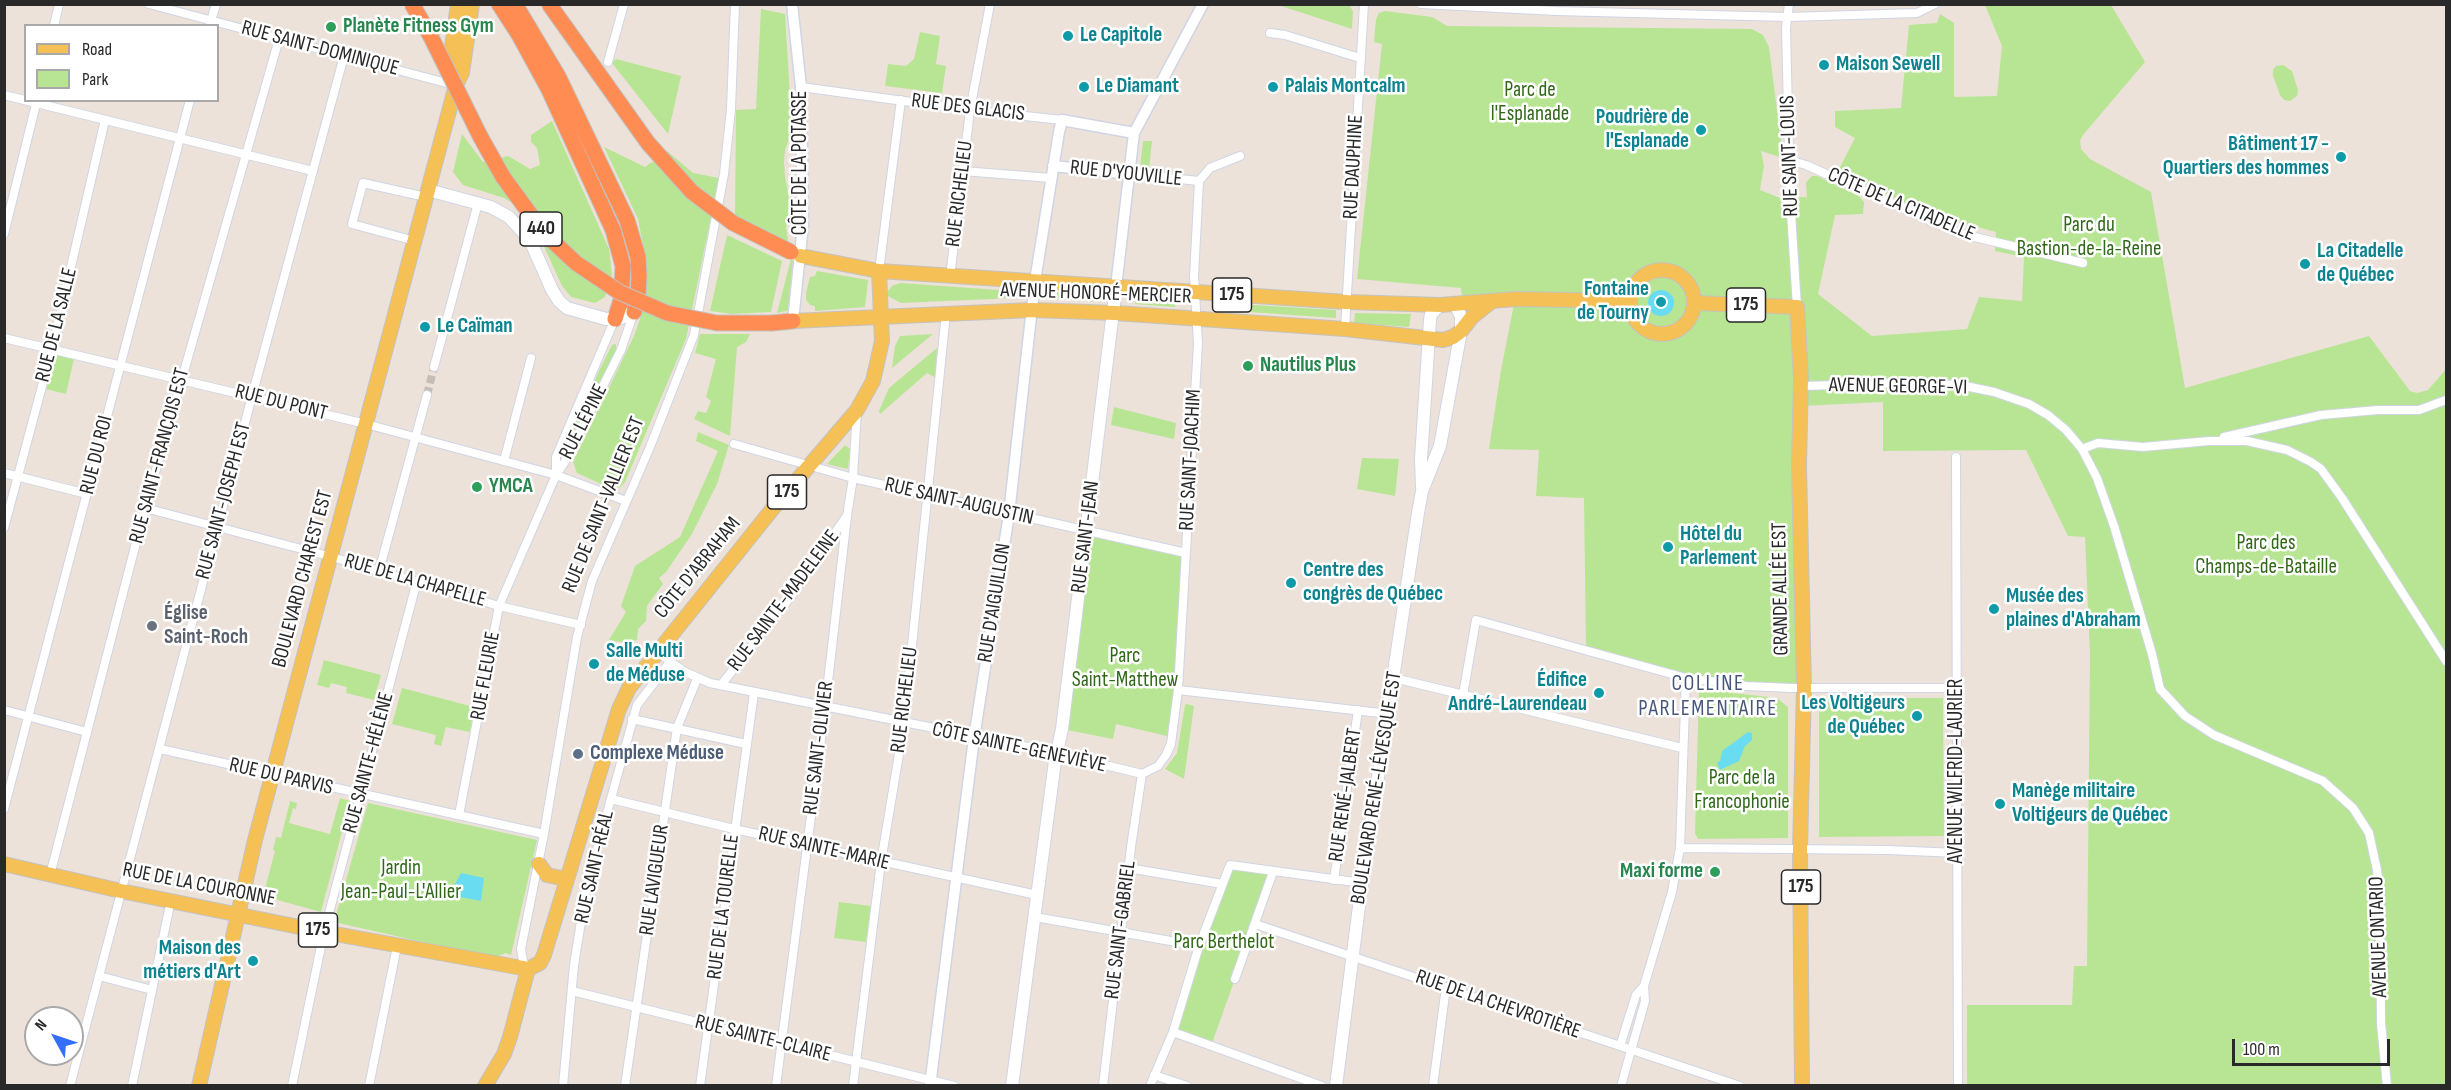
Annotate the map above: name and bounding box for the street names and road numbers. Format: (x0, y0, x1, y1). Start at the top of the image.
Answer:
street label: RUE SAINT-DOMINIQUE (239, 16, 401, 82)
street label: RUE DES GLACIS (910, 89, 1026, 127)
street label: CÔTE DE LA POTASSE (788, 90, 814, 236)
street label: RUE SAINT-LOUIS (1775, 95, 1805, 217)
street label: RUE DAUPHINE (1339, 114, 1369, 220)
street label: RUE RICHELIEU (941, 140, 979, 248)
street label: RUE D'YOUVILLE (1069, 156, 1183, 192)
street label: CÔTE DE LA CITADELLE (1824, 163, 1978, 247)
road number: 440 (520, 212, 562, 246)
street label: RUE DE LA SALLE (31, 265, 83, 385)
street label: AVENUE HONORÉ-MERCIER (1000, 278, 1192, 310)
road number: 175 (1212, 278, 1252, 312)
road number: 175 (1726, 288, 1766, 322)
street label: RUE SAINT-FRANÇOIS EST (124, 365, 196, 547)
street label: AVENUE GEORGE-VI (1829, 373, 1967, 401)
street label: RUE DU PONT (232, 379, 330, 427)
street label: RUE LÉPINE (554, 380, 614, 464)
street label: RUE SAINT-JOACHIM (1175, 389, 1207, 531)
street label: RUE DU ROI (75, 413, 119, 497)
street label: RUE DE SAINT-VALLIER EST (557, 413, 651, 597)
street label: RUE SAINT-JOSEPH EST (191, 420, 257, 582)
street label: RUE SAINT-AUGUSTIN (882, 473, 1036, 531)
road number: 175 (768, 475, 806, 509)
street label: RUE SAINT-JEAN (1067, 479, 1105, 595)
street label: BOULEVARD CHAREST EST (267, 488, 339, 670)
street label: CÔTE D'ABRAHAM (649, 512, 747, 624)
street label: GRANDE ALLÉE EST (1767, 522, 1795, 656)
street label: RUE SAINTE-MADELEINE (723, 525, 845, 677)
street label: RUE D'AIGUILLON (973, 542, 1017, 664)
street label: RUE DE LA CHAPELLE (341, 549, 489, 613)
street label: RUE FLEURIE (466, 630, 506, 722)
street label: RUE RICHELIEU (886, 646, 924, 754)
street label: BOULEVARD RENÉ-LÉVESQUE EST (1346, 670, 1408, 906)
street label: AVENUE WILFRID-LAURIER (1944, 678, 1970, 864)
street label: RUE SAINT-OLIVIER (798, 680, 840, 816)
street label: RUE SAINTE-HÉLÈNE (338, 690, 400, 836)
street label: CÔTE SAINTE-GENEVIÈVE (930, 717, 1108, 779)
street label: RUE RENÉ-JALBERT (1324, 727, 1368, 863)
street label: RUE DU PARVIS (227, 753, 335, 801)
street label: RUE SAINT-RÉAL (570, 808, 620, 926)
street label: RUE SAINTE-MARIE (756, 822, 892, 876)
street label: RUE LAVIGUEUR (635, 823, 675, 937)
street label: RUE DE LA TOURELLE (703, 833, 745, 981)
street label: RUE DE LA COURONNE (120, 858, 278, 912)
street label: RUE SAINT-GABRIEL (1100, 859, 1142, 1001)
road number: 175 (1782, 870, 1820, 904)
street label: AVENUE ONTARIO (2364, 876, 2394, 998)
road number: 175 (298, 913, 338, 947)
street label: RUE DE LA CHEVROTIÈRE (1412, 965, 1584, 1045)
street label: RUE SAINTE-CLAIRE (692, 1010, 834, 1068)

